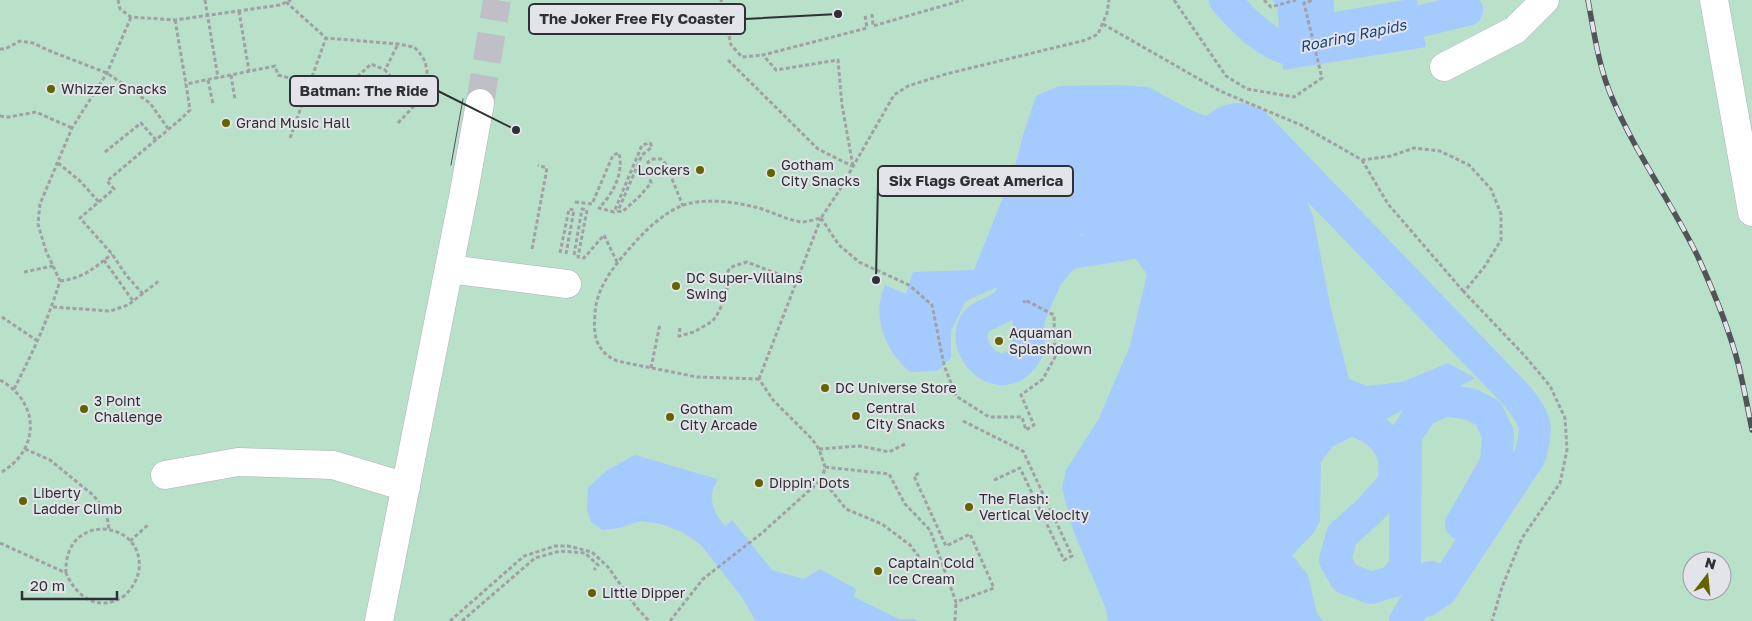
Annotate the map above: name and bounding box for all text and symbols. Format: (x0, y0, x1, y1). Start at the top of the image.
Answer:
callout: The Joker Free Fly Coaster (529, 4, 745, 34)
text: The Joker Free Fly Coaster (539, 9, 735, 27)
water label: Roaring Rapids (1298, 15, 1409, 56)
callout: Batman: The Ride (290, 76, 438, 106)
place label: Whizzer Snacks (61, 80, 167, 97)
text: Batman: The Ride (300, 81, 429, 99)
marker: Whizzer Snacks (45, 83, 57, 95)
place label: Grand Music Hall (236, 114, 350, 131)
marker: Grand Music Hall (220, 117, 232, 129)
place label: Gotham City Snacks (781, 156, 860, 189)
place label: Lockers (638, 161, 690, 178)
marker: Lockers (694, 164, 706, 176)
callout: Six Flags Great America (878, 166, 1073, 196)
marker: Gotham City Snacks (765, 167, 777, 179)
text: Six Flags Great America (889, 171, 1064, 189)
place label: DC Super-Villains Swing (686, 269, 803, 302)
marker: DC Super-Villains Swing (670, 280, 682, 292)
place label: Aquaman Splashdown (1009, 324, 1092, 357)
marker: Aquaman Splashdown (993, 335, 1005, 347)
place label: DC Universe Store (835, 379, 957, 396)
marker: DC Universe Store (819, 382, 831, 394)
place label: 3 Point Challenge (94, 392, 162, 425)
place label: Central City Snacks (866, 399, 945, 432)
place label: Gotham City Arcade (680, 400, 757, 433)
marker: 3 Point Challenge (78, 403, 90, 415)
marker: Central City Snacks (850, 410, 862, 422)
marker: Gotham City Arcade (664, 411, 676, 423)
place label: Dippin' Dots (769, 474, 850, 491)
marker: Dippin' Dots (753, 477, 765, 489)
place label: Liberty Ladder Climb (33, 484, 122, 517)
place label: The Flash: Vertical Velocity (979, 490, 1089, 523)
marker: Liberty Ladder Climb (17, 495, 29, 507)
marker: The Flash: Vertical Velocity (963, 501, 975, 513)
north arrow (1682, 551, 1732, 601)
text: N (1703, 553, 1718, 573)
place label: Captain Cold Ice Cream (888, 554, 974, 587)
marker: Captain Cold Ice Cream (872, 565, 884, 577)
scale bar (22, 568, 118, 600)
text: 20 m (30, 576, 65, 594)
place label: Little Dipper (602, 584, 686, 601)
marker: Little Dipper (586, 587, 598, 599)

